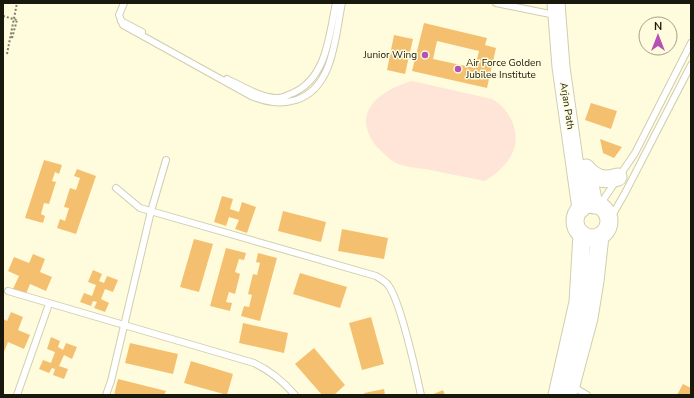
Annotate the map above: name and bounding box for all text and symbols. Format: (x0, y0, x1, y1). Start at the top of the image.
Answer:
north arrow (638, 16, 678, 56)
text: N (654, 19, 662, 34)
place label: Junior Wing (363, 48, 417, 62)
marker: Junior Wing (420, 50, 430, 60)
place label: Air Force Golden Jubilee Institute (465, 56, 541, 82)
marker: Air Force Golden Jubilee Institute (453, 64, 463, 74)
street label: Arjan Path (556, 82, 578, 130)

